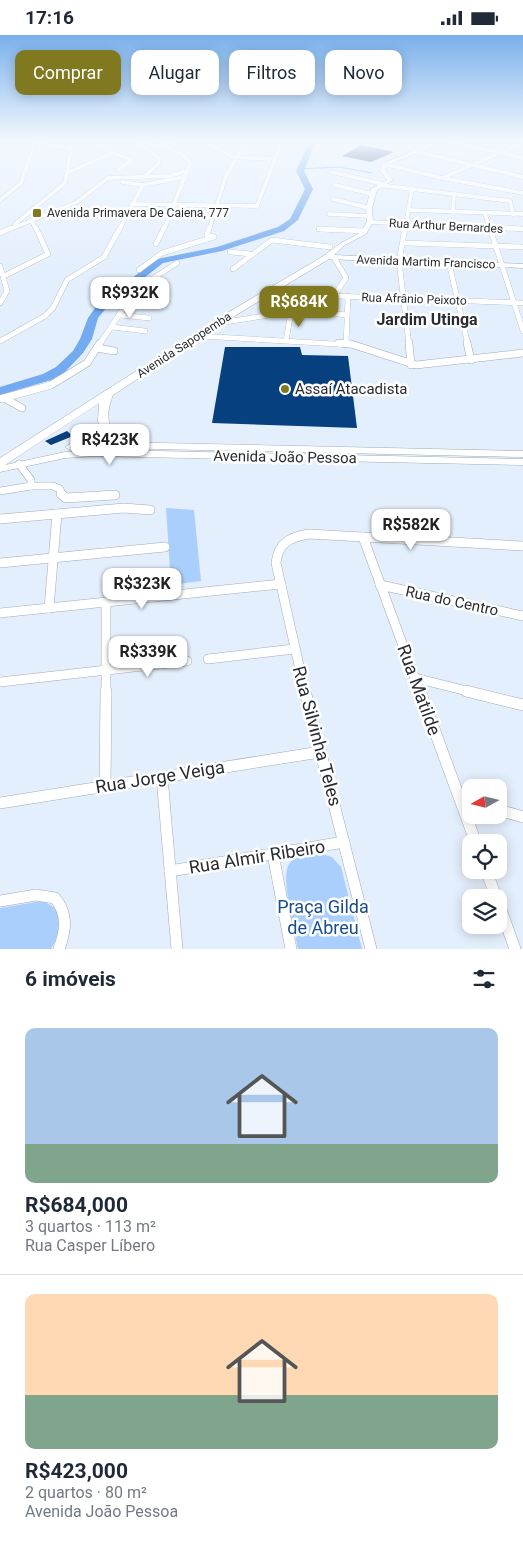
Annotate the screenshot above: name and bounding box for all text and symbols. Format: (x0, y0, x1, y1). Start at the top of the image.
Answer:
text: 17:16 (25, 6, 74, 29)
chip: Comprar (15, 50, 121, 95)
chip: Alugar (131, 50, 219, 95)
chip: Filtros (229, 50, 315, 95)
chip: Novo (325, 50, 402, 95)
place label: Avenida Primavera De Caiena, 777 (47, 206, 229, 220)
marker: Avenida Primavera De Caiena, 777 (31, 207, 43, 219)
street label: Rua Arthur Bernardes (389, 216, 503, 236)
street label: Avenida Martim Francisco (356, 253, 496, 271)
pin: R$932K (89, 277, 171, 319)
text: R$932K (101, 283, 159, 302)
pin: R$684K (258, 285, 340, 328)
street label: Rua Afrânio Peixoto (361, 290, 467, 308)
text: R$684K (270, 292, 328, 311)
street label: Avenida Sapopemba (134, 309, 234, 381)
district label: Jardim Utinga (376, 310, 478, 329)
place label: Assaí Atacadista (295, 380, 408, 398)
marker: Assaí Atacadista (279, 383, 291, 395)
pin: R$423K (69, 423, 151, 466)
text: R$423K (81, 430, 139, 449)
street label: Avenida João Pessoa (213, 447, 357, 467)
pin: R$582K (370, 509, 452, 551)
text: R$582K (382, 515, 440, 534)
pin: R$323K (101, 567, 183, 610)
text: R$323K (113, 574, 171, 593)
street label: Rua do Centro (404, 582, 500, 620)
pin: R$339K (107, 635, 189, 678)
text: R$339K (119, 642, 177, 661)
street label: Rua Matilde (393, 642, 446, 738)
street label: Rua Silvinha Teles (289, 664, 346, 808)
street label: Rua Jorge Veiga (94, 756, 226, 797)
north arrow (462, 779, 508, 824)
map controls (462, 779, 507, 934)
button: locate (462, 834, 507, 879)
street label: Rua Almir Ribeiro (187, 835, 327, 878)
button: layers (462, 889, 507, 934)
park label: Praça Gilda de Abreu (277, 896, 369, 938)
icon: filters (470, 965, 498, 993)
text: 6 imóveis (25, 967, 116, 991)
icon: home (217, 1061, 307, 1151)
text: R$684,000 (25, 1193, 128, 1217)
text: 3 quartos · 113 m² (25, 1217, 156, 1236)
text: Rua Casper Líbero (25, 1236, 155, 1255)
icon: home (217, 1326, 307, 1416)
text: R$423,000 (25, 1459, 128, 1483)
text: 2 quartos · 80 m² (25, 1483, 147, 1502)
text: Avenida João Pessoa (25, 1502, 178, 1521)

